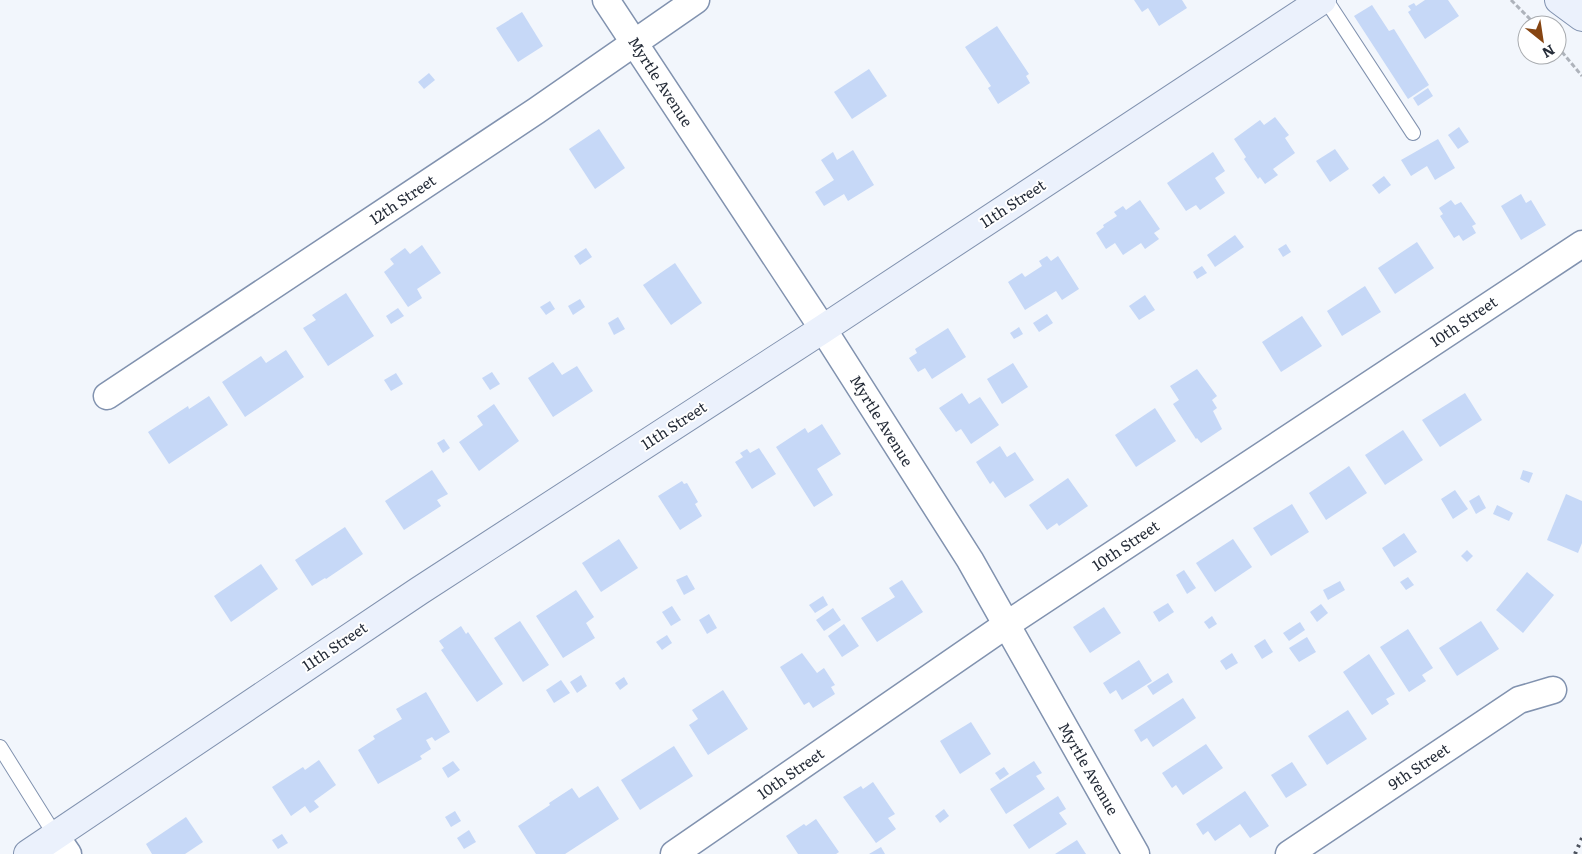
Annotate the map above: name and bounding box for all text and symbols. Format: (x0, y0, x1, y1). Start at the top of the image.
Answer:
north arrow (1517, 15, 1567, 65)
street label: Myrtle Avenue (623, 31, 699, 131)
text: N (1539, 41, 1559, 64)
street label: 12th Street (364, 168, 440, 229)
street label: 11th Street (975, 173, 1050, 233)
street label: 10th Street (1425, 290, 1501, 352)
street label: Myrtle Avenue (845, 370, 920, 471)
street label: 11th Street (636, 395, 711, 455)
street label: 10th Street (1087, 514, 1163, 576)
street label: 11th Street (297, 615, 371, 676)
street label: Myrtle Avenue (1053, 717, 1125, 819)
street label: 9th Street (1383, 737, 1454, 795)
street label: 10th Street (752, 741, 828, 804)

